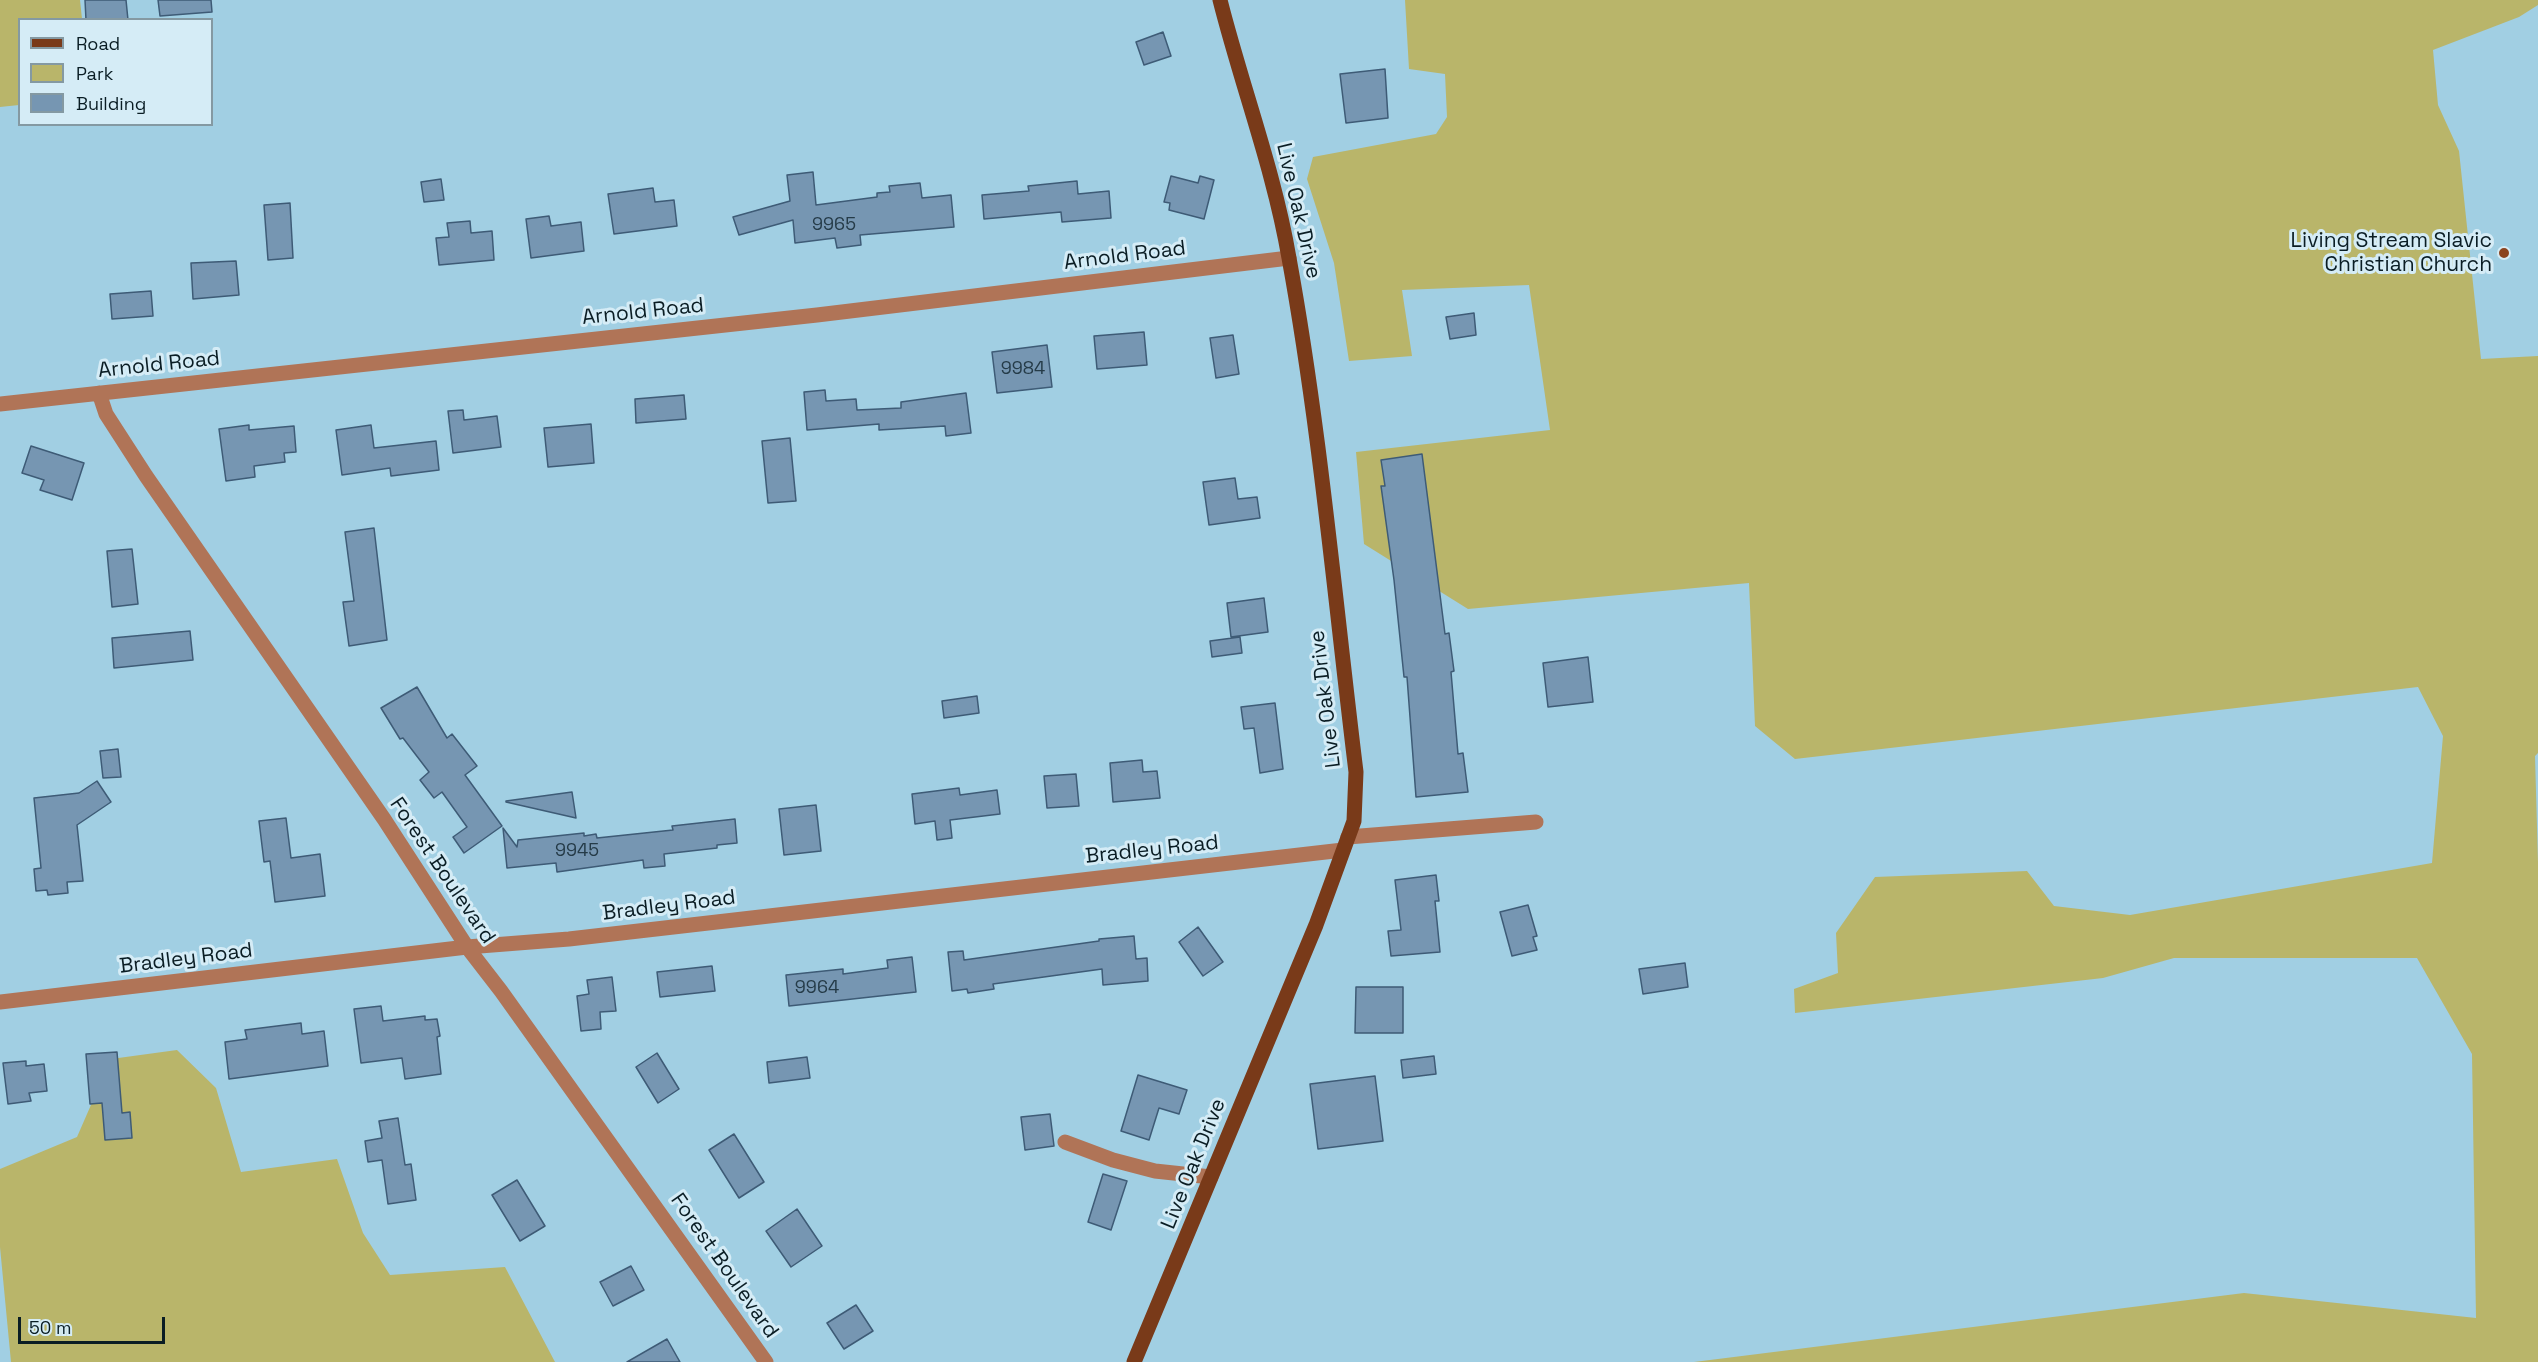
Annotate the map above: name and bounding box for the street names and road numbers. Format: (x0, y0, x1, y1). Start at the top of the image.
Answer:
street label: Live Oak Drive (1270, 141, 1326, 281)
street label: Arnold Road (1063, 236, 1187, 276)
street label: Arnold Road (581, 293, 705, 331)
street label: Arnold Road (97, 346, 221, 384)
street label: Live Oak Drive (1305, 629, 1347, 769)
street label: Forest Boulevard (384, 793, 500, 949)
street label: Bradley Road (1084, 830, 1220, 870)
street label: Bradley Road (601, 885, 737, 927)
street label: Bradley Road (118, 938, 254, 980)
street label: Live Oak Drive (1156, 1095, 1232, 1233)
street label: Forest Boulevard (665, 1189, 783, 1343)

